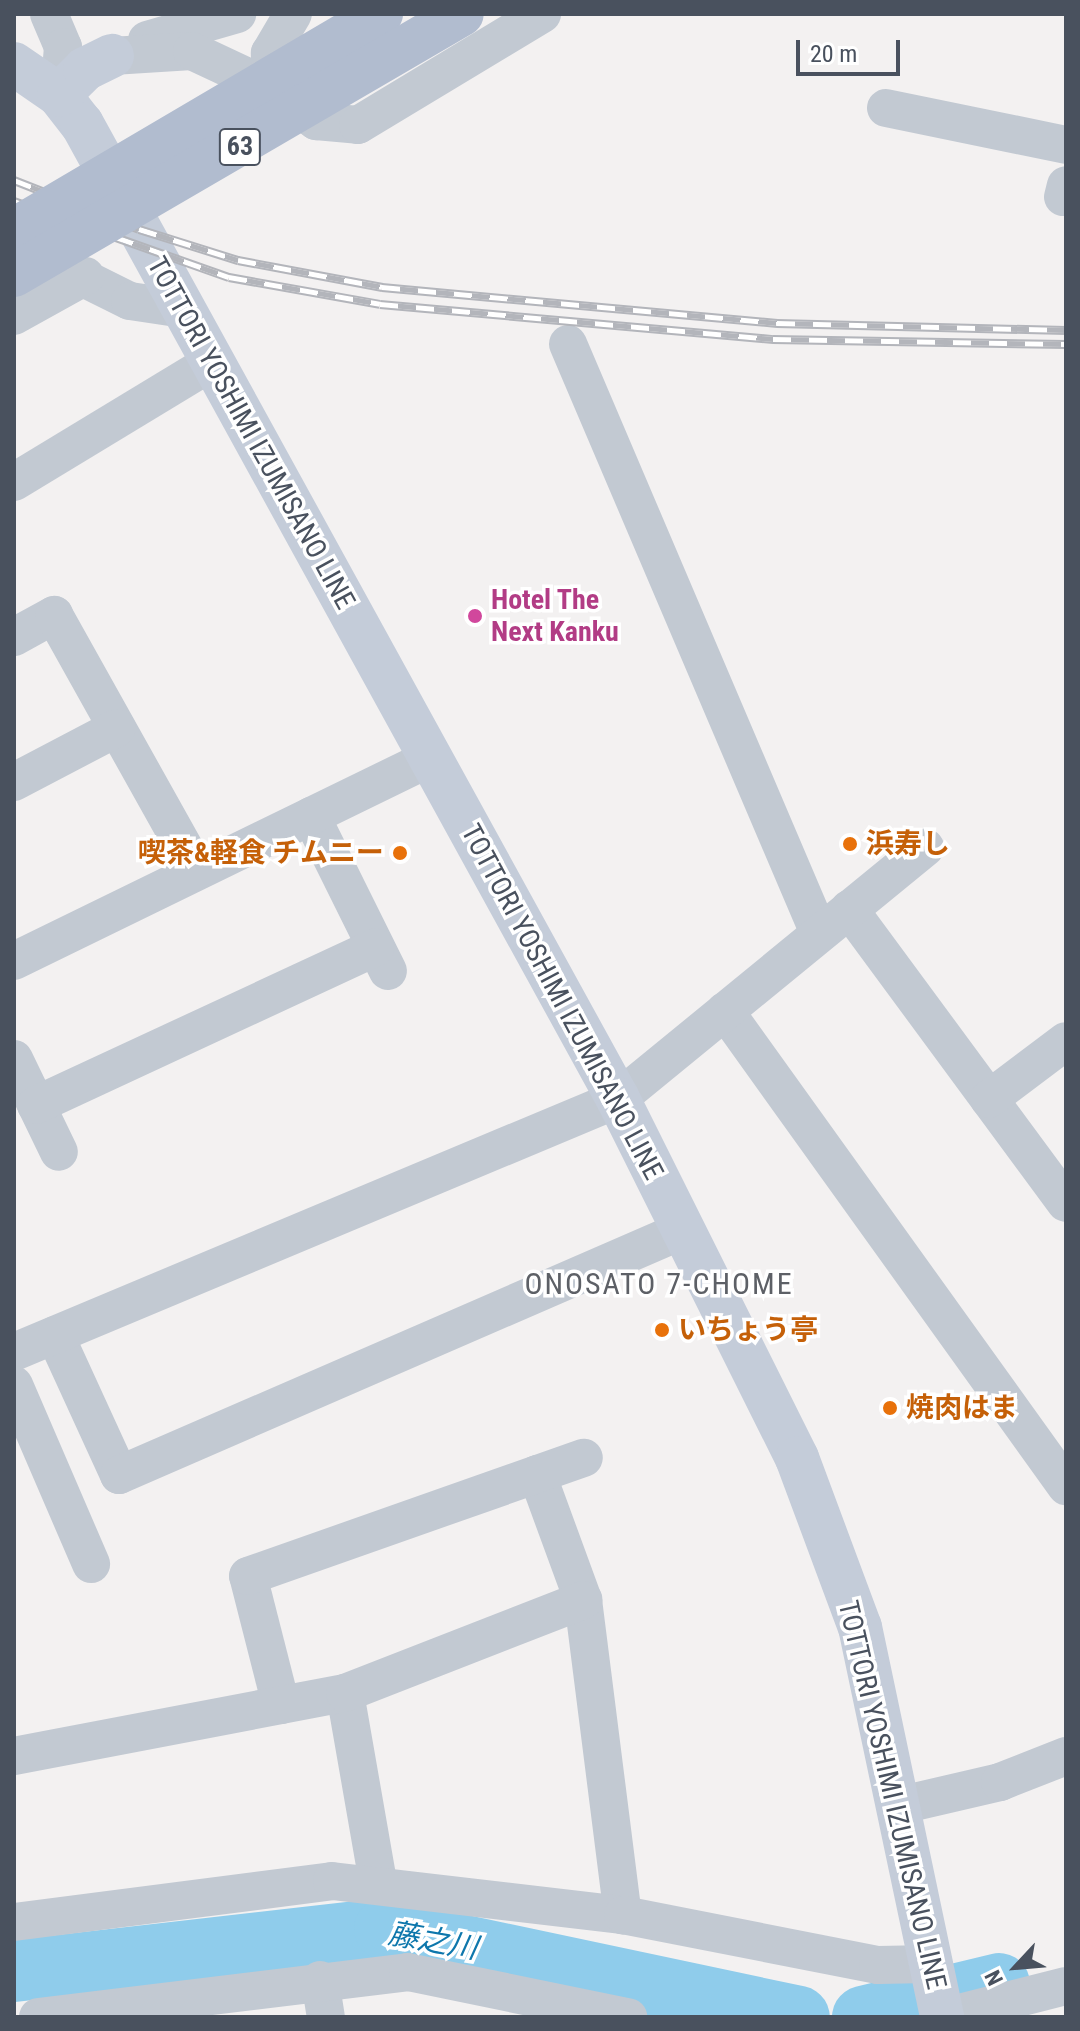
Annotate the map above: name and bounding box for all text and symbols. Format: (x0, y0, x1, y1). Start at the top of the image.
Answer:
scale bar (800, 24, 904, 74)
text: 20 m (810, 40, 857, 68)
road number: 63 (218, 125, 262, 169)
street label: TOTTORI YOSHIMI IZUMISANO LINE (140, 251, 362, 615)
place label: Hotel The Next Kanku (491, 583, 619, 649)
marker: Hotel The Next Kanku (466, 607, 484, 625)
street label: TOTTORI YOSHIMI IZUMISANO LINE (454, 819, 670, 1185)
place label: 浜寿し (866, 827, 950, 861)
marker: 浜寿し (841, 835, 859, 853)
place label: 喫茶&軽食 チムニー (137, 836, 384, 870)
marker: 喫茶&軽食 チムニー (391, 844, 409, 862)
district label: ONOSATO 7-CHOME (524, 1266, 794, 1302)
place label: いちょう亭 (678, 1313, 818, 1347)
marker: いちょう亭 (653, 1321, 671, 1339)
place label: 焼肉はま (906, 1391, 1018, 1425)
marker: 焼肉はま (881, 1399, 899, 1417)
street label: TOTTORI YOSHIMI IZUMISANO LINE (831, 1597, 953, 1993)
water label: 藤之川 (386, 1915, 480, 1967)
north arrow (976, 1927, 1056, 2007)
text: N (980, 1966, 1008, 1989)

